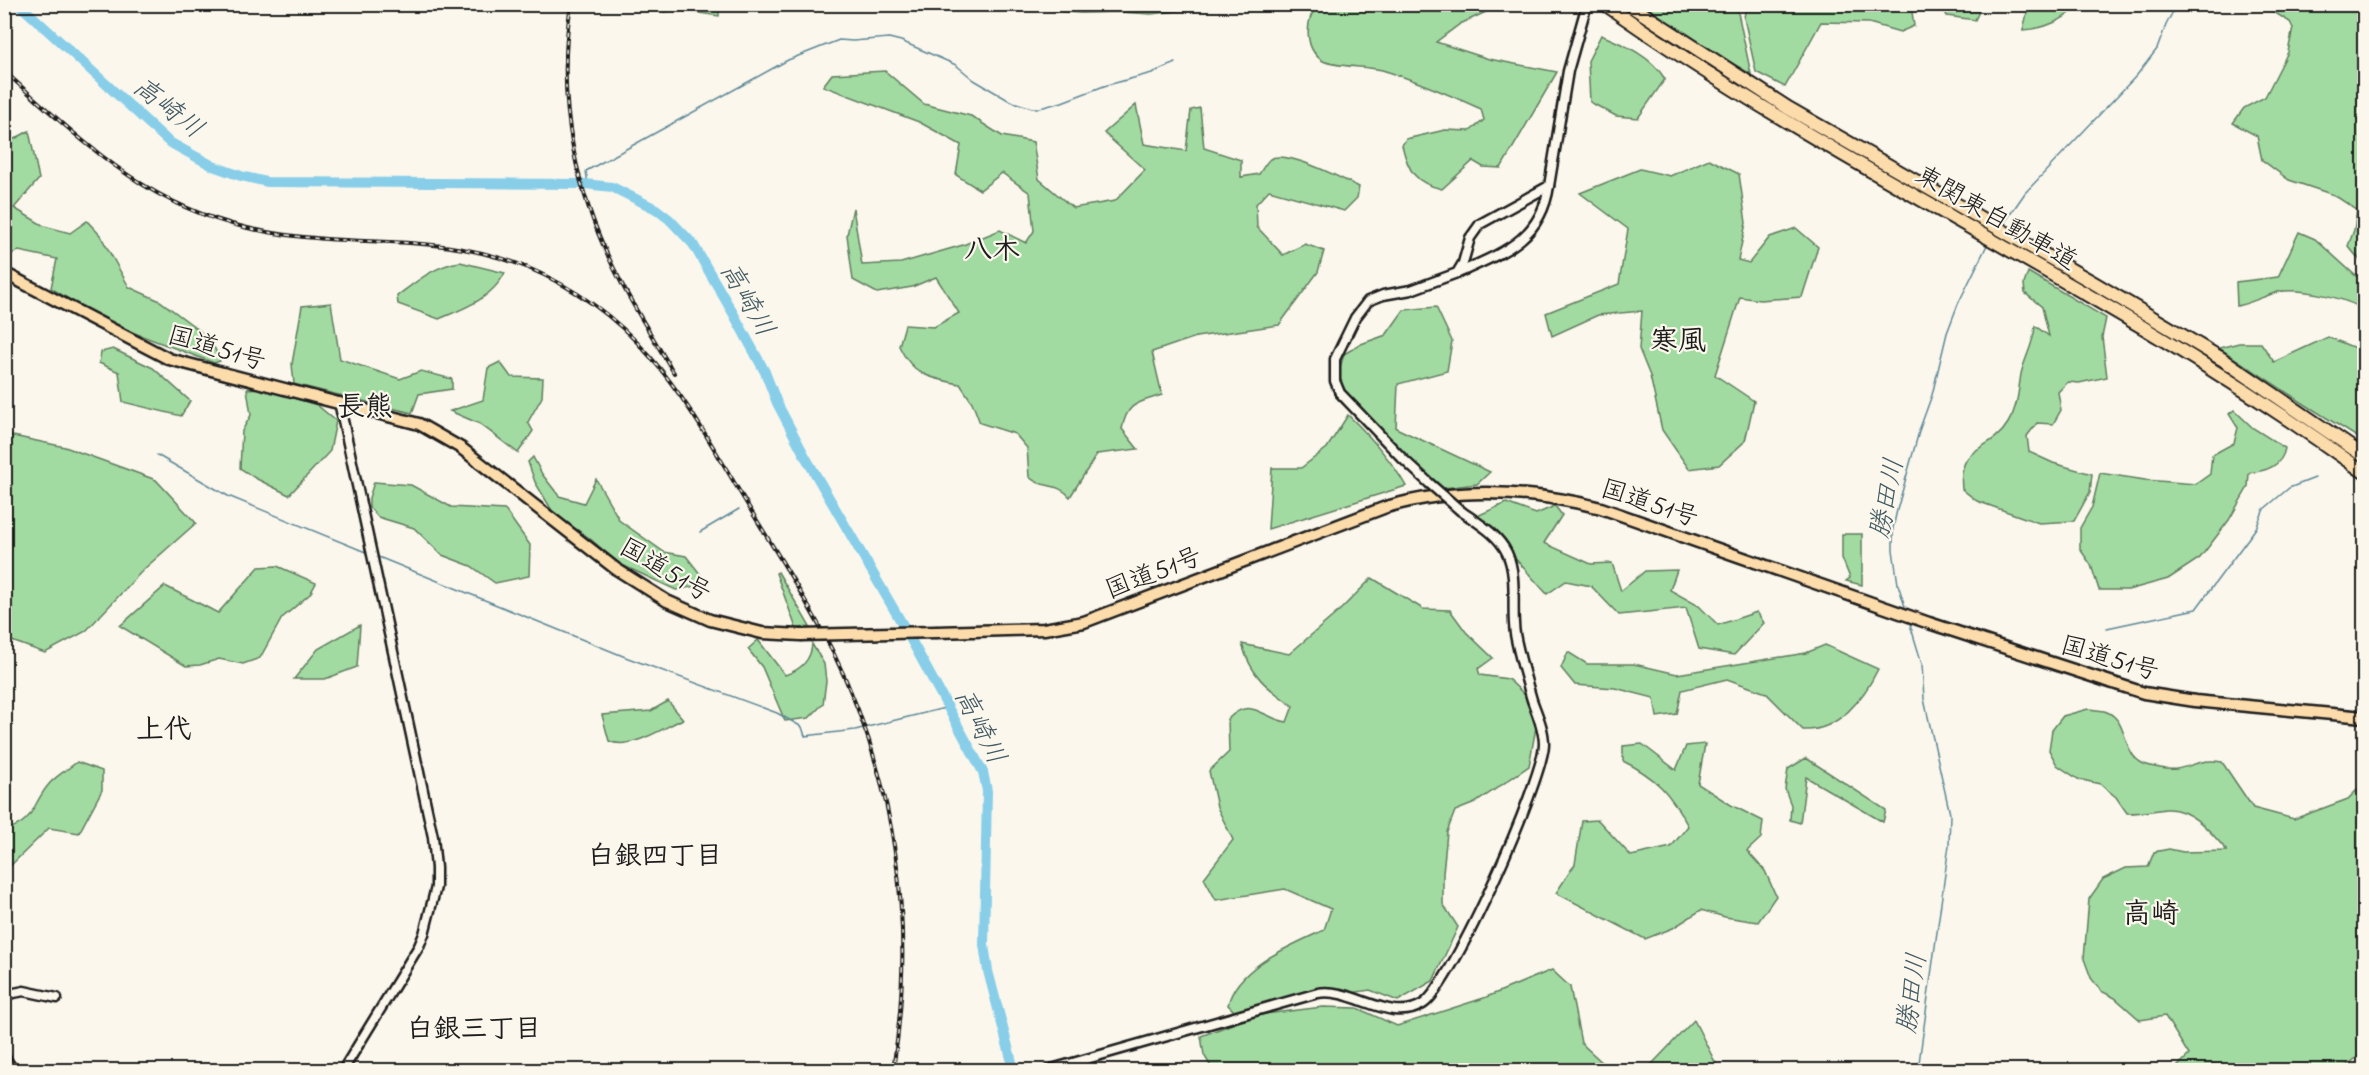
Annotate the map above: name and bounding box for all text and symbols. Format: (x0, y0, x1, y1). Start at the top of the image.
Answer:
water label: 高崎川 (124, 69, 211, 149)
street label: 東関東自動車道 (1907, 158, 2084, 282)
district label: 八木 (964, 231, 1020, 272)
water label: 高崎川 (709, 255, 783, 345)
street label: 国道51号 (162, 318, 270, 382)
district label: 寒風 (1650, 322, 1706, 363)
district label: 長熊 (337, 388, 393, 429)
water label: 勝田川 (1862, 455, 1915, 542)
street label: 国道51号 (1595, 471, 1703, 539)
street label: 国道51号 (611, 530, 718, 613)
street label: 国道51号 (1100, 539, 1208, 611)
street label: 国道51号 (2055, 628, 2163, 692)
water label: 高崎川 (943, 682, 1015, 772)
district label: 上代 (136, 711, 192, 752)
district label: 白銀四丁目 (588, 838, 723, 877)
district label: 高崎 (2123, 895, 2179, 936)
water label: 勝田川 (1889, 951, 1938, 1036)
district label: 白銀三丁目 (407, 1011, 542, 1050)

